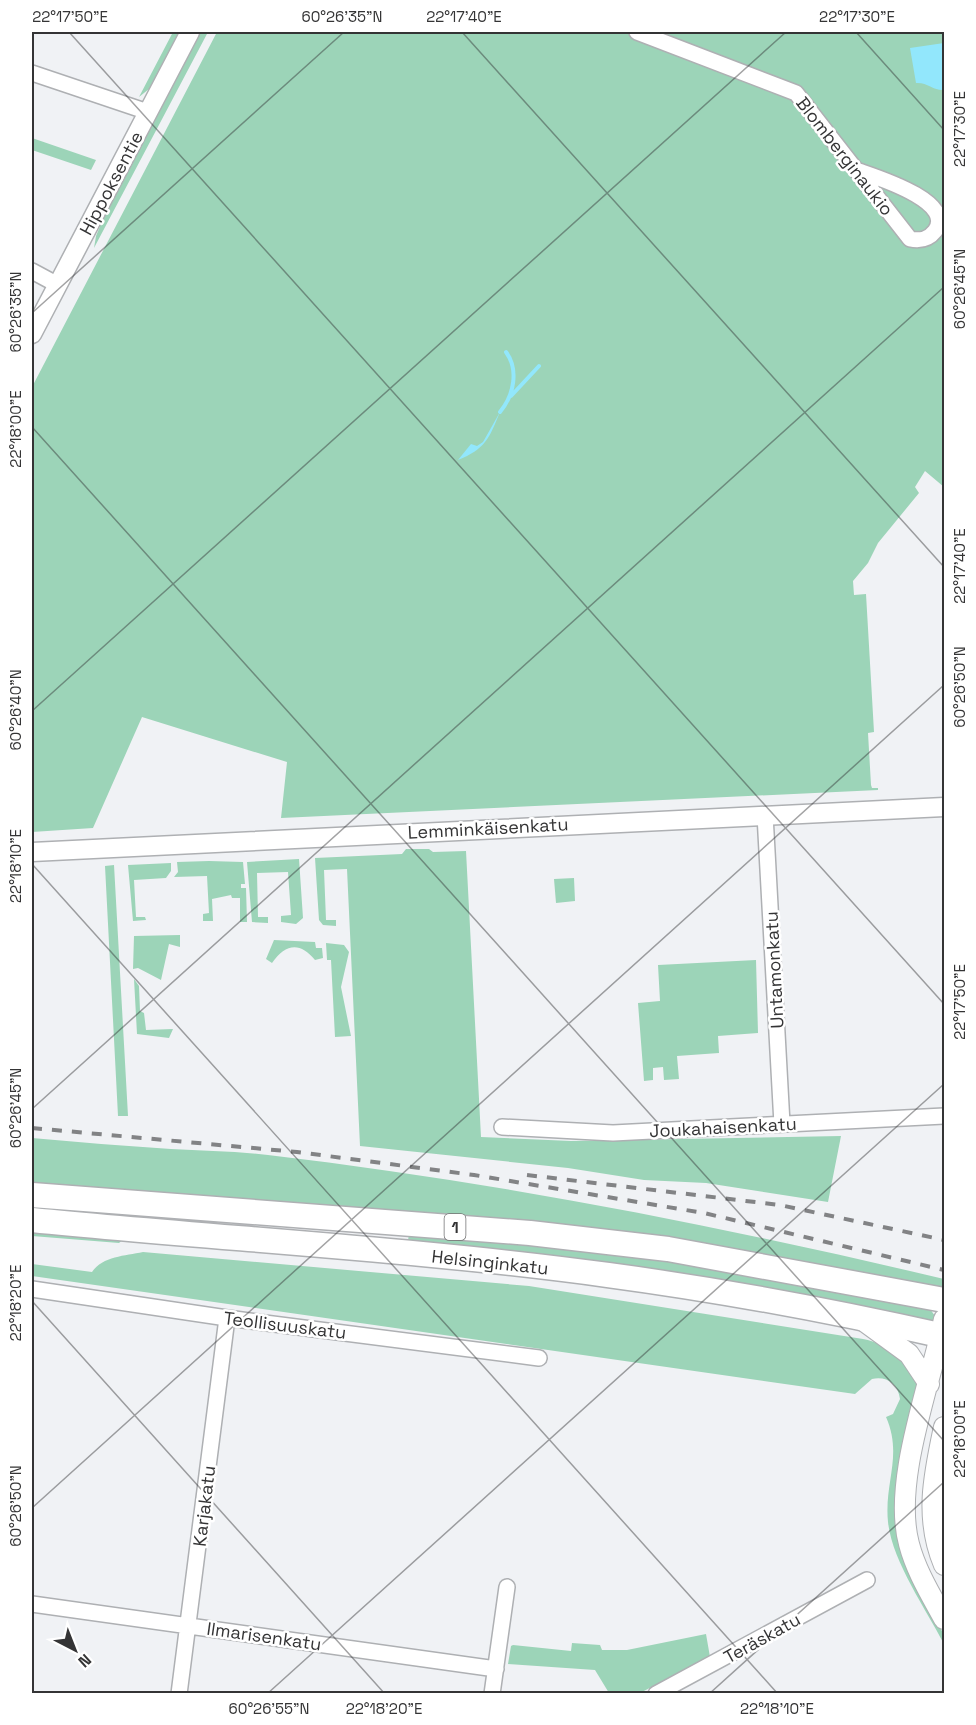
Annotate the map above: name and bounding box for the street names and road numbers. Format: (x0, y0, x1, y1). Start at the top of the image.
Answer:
street label: Blomberginaukio (791, 92, 899, 220)
street label: Hippoksentie (74, 127, 148, 239)
street label: Lemminkäisenkatu (407, 812, 569, 844)
street label: Untamonkatu (759, 911, 789, 1029)
street label: Joukahaisenkatu (649, 1112, 797, 1142)
road number: 1 (444, 1214, 466, 1240)
street label: Helsinginkatu (430, 1244, 550, 1280)
street label: Teollisuuskatu (222, 1306, 348, 1344)
street label: Karjakatu (188, 1464, 220, 1548)
street label: Teräskatu (720, 1608, 804, 1668)
street label: Ilmarisenkatu (205, 1617, 323, 1655)

